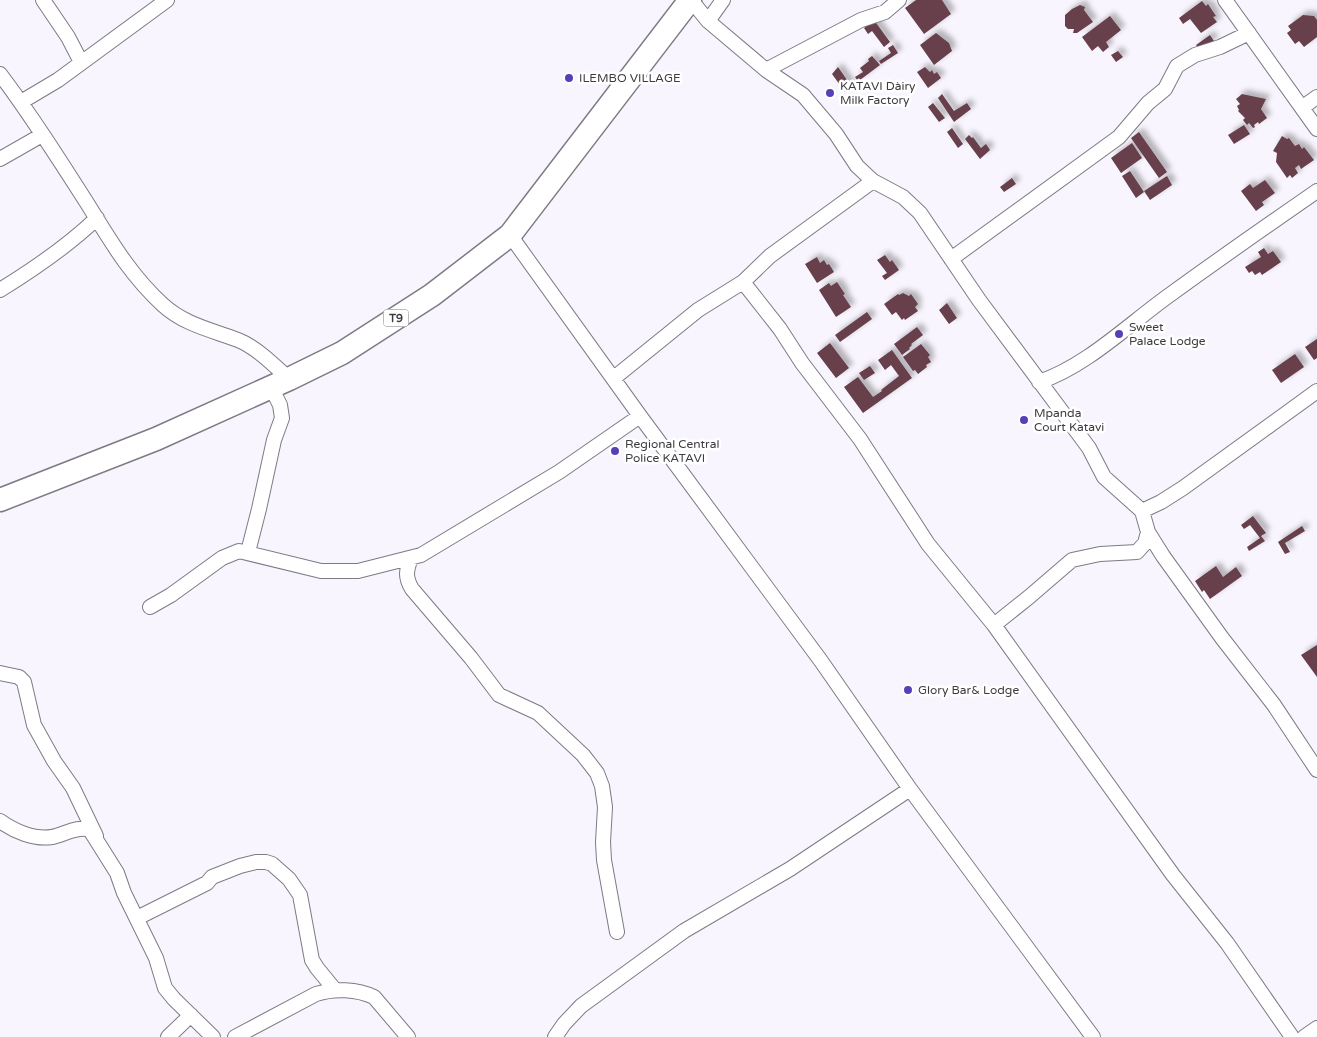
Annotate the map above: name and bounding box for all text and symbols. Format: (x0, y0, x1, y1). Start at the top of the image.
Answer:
place label: ILEMBO VILLAGE (579, 71, 681, 85)
marker: ILEMBO VILLAGE (563, 72, 575, 84)
place label: KATAVI Dàiry Milk Factory (840, 79, 916, 107)
marker: KATAVI Dàiry Milk Factory (824, 87, 836, 99)
road number: T9 (384, 310, 408, 326)
place label: Sweet Palace Lodge (1129, 320, 1206, 348)
marker: Sweet Palace Lodge (1113, 328, 1125, 340)
place label: Mpanda Court Katavi (1034, 406, 1104, 434)
marker: Mpanda Court Katavi (1018, 414, 1030, 426)
place label: Regional Central Police KATAVI (625, 437, 719, 465)
marker: Regional Central Police KATAVI (609, 445, 621, 457)
place label: Glory Bar& Lodge (918, 683, 1019, 697)
marker: Glory Bar& Lodge (902, 684, 914, 696)

